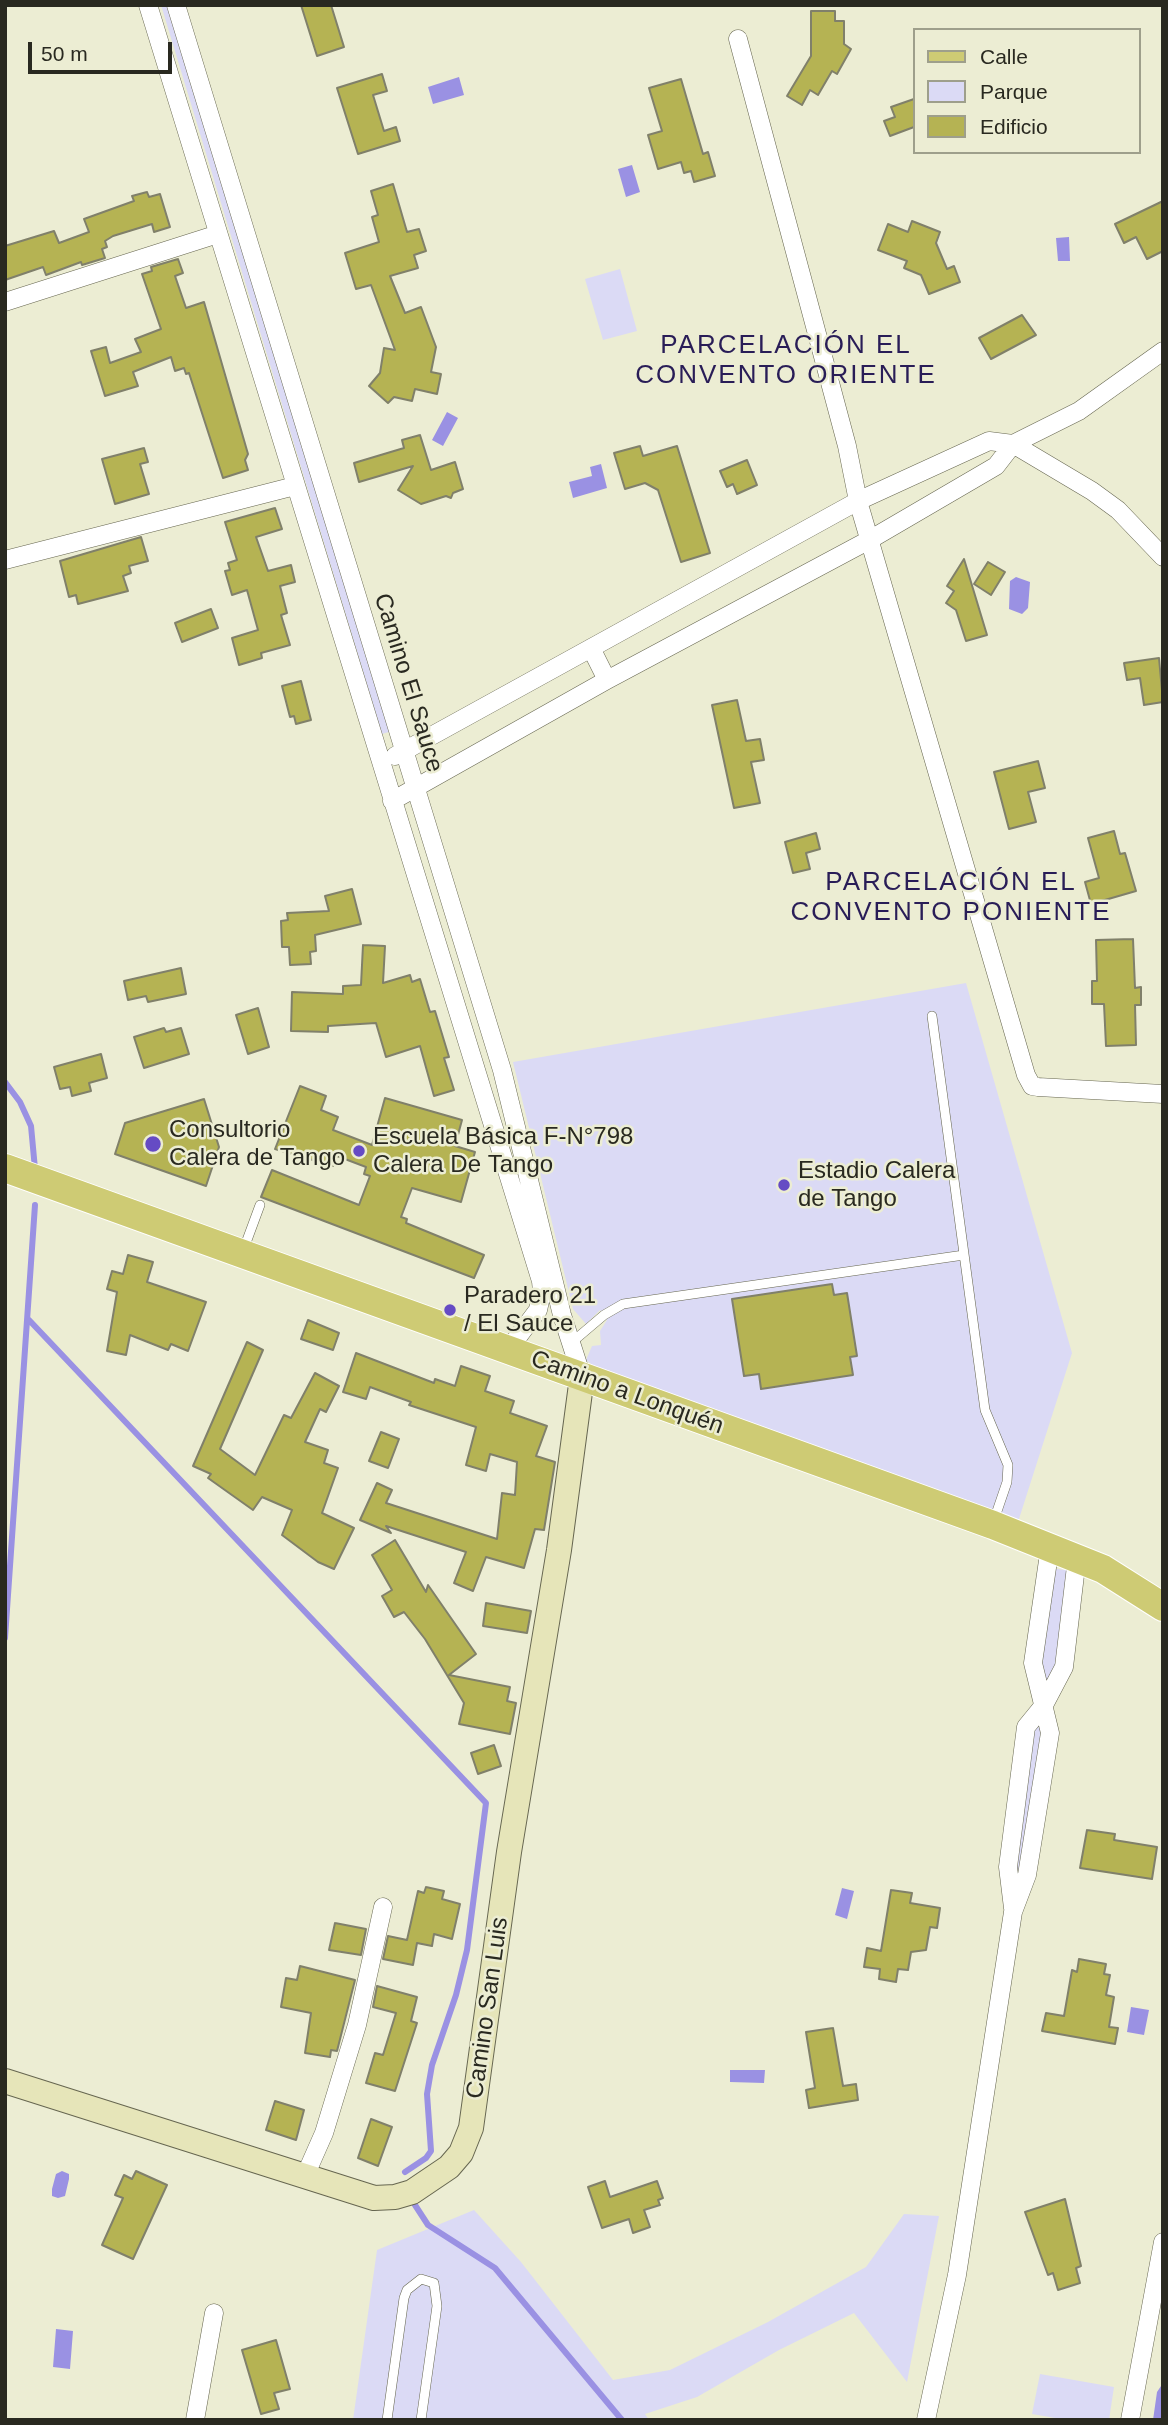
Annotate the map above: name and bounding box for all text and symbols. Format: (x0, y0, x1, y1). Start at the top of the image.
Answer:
scale bar (32, 28, 175, 72)
legend (912, 28, 1140, 154)
text: 50 m (41, 42, 88, 65)
text: Calle (980, 45, 1028, 68)
text: Parque (980, 80, 1048, 103)
text: Edificio (980, 115, 1048, 138)
district label: PARCELACIÓN EL CONVENTO ORIENTE (637, 330, 935, 392)
street label: Camino El Sauce (367, 590, 449, 776)
district label: PARCELACIÓN EL CONVENTO PONIENTE (793, 867, 1109, 928)
place label: Consultorio Calera de Tango (169, 1116, 345, 1172)
place label: Escuela Básica F-N°798 Calera De Tango (373, 1123, 633, 1179)
marker: Consultorio Calera de Tango (143, 1134, 163, 1154)
marker: Escuela Básica F-N°798 Calera De Tango (351, 1143, 367, 1159)
place label: Estadio Calera de Tango (798, 1157, 955, 1213)
marker: Estadio Calera de Tango (776, 1177, 792, 1193)
place label: Paradero 21 / El Sauce (464, 1282, 596, 1338)
marker: Paradero 21 / El Sauce (442, 1302, 458, 1318)
street label: Camino a Lonquén (527, 1345, 727, 1441)
street label: Camino San Luis (461, 1916, 515, 2100)

